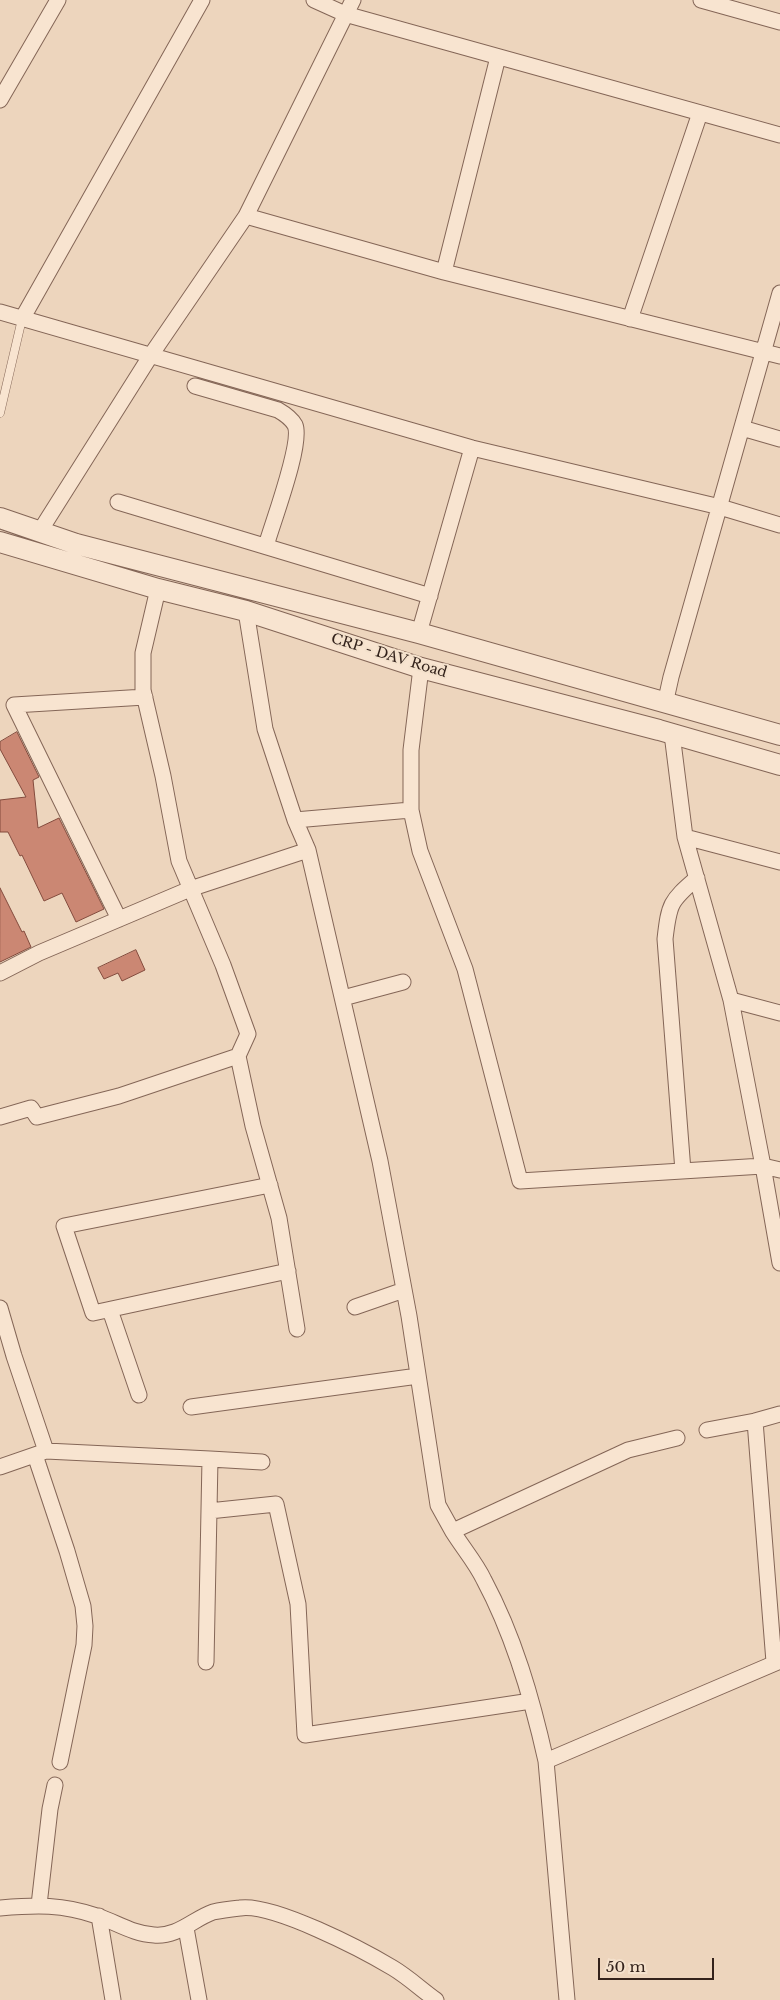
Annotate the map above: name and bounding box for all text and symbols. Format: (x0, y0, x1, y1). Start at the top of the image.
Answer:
street label: CRP - DAV Road (329, 630, 449, 682)
scale bar (600, 1948, 716, 1980)
text: 50 m (606, 1957, 646, 1976)

